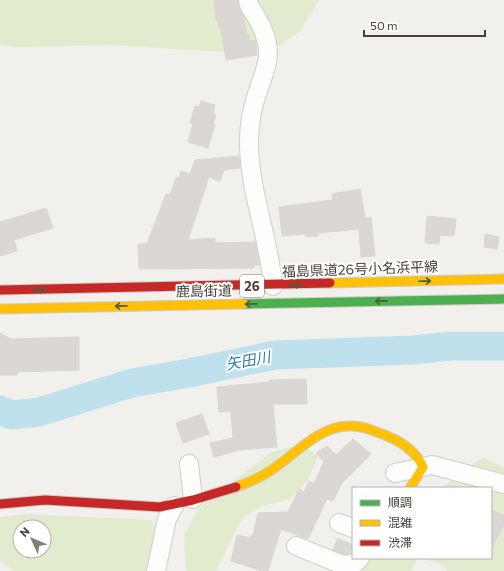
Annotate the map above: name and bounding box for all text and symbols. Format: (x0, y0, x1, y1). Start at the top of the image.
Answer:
scale bar (364, 12, 485, 38)
text: 50 m (370, 18, 398, 32)
street label: 福島県道26号小名浜平線 (282, 257, 438, 280)
road number: 26 (240, 275, 264, 297)
one-way arrow (418, 278, 431, 285)
one-way arrow (288, 281, 301, 289)
street label: 鹿島街道 (176, 282, 232, 299)
one-way arrow (32, 286, 45, 293)
one-way arrow (375, 298, 388, 305)
one-way arrow (245, 300, 258, 308)
one-way arrow (115, 303, 128, 310)
water label: 矢田川 (224, 347, 274, 373)
legend (352, 487, 492, 559)
text: 順調 (388, 495, 412, 509)
text: 混雑 (388, 515, 412, 529)
north arrow (12, 519, 52, 559)
text: N (17, 524, 32, 539)
text: 渋滞 (388, 535, 412, 549)

